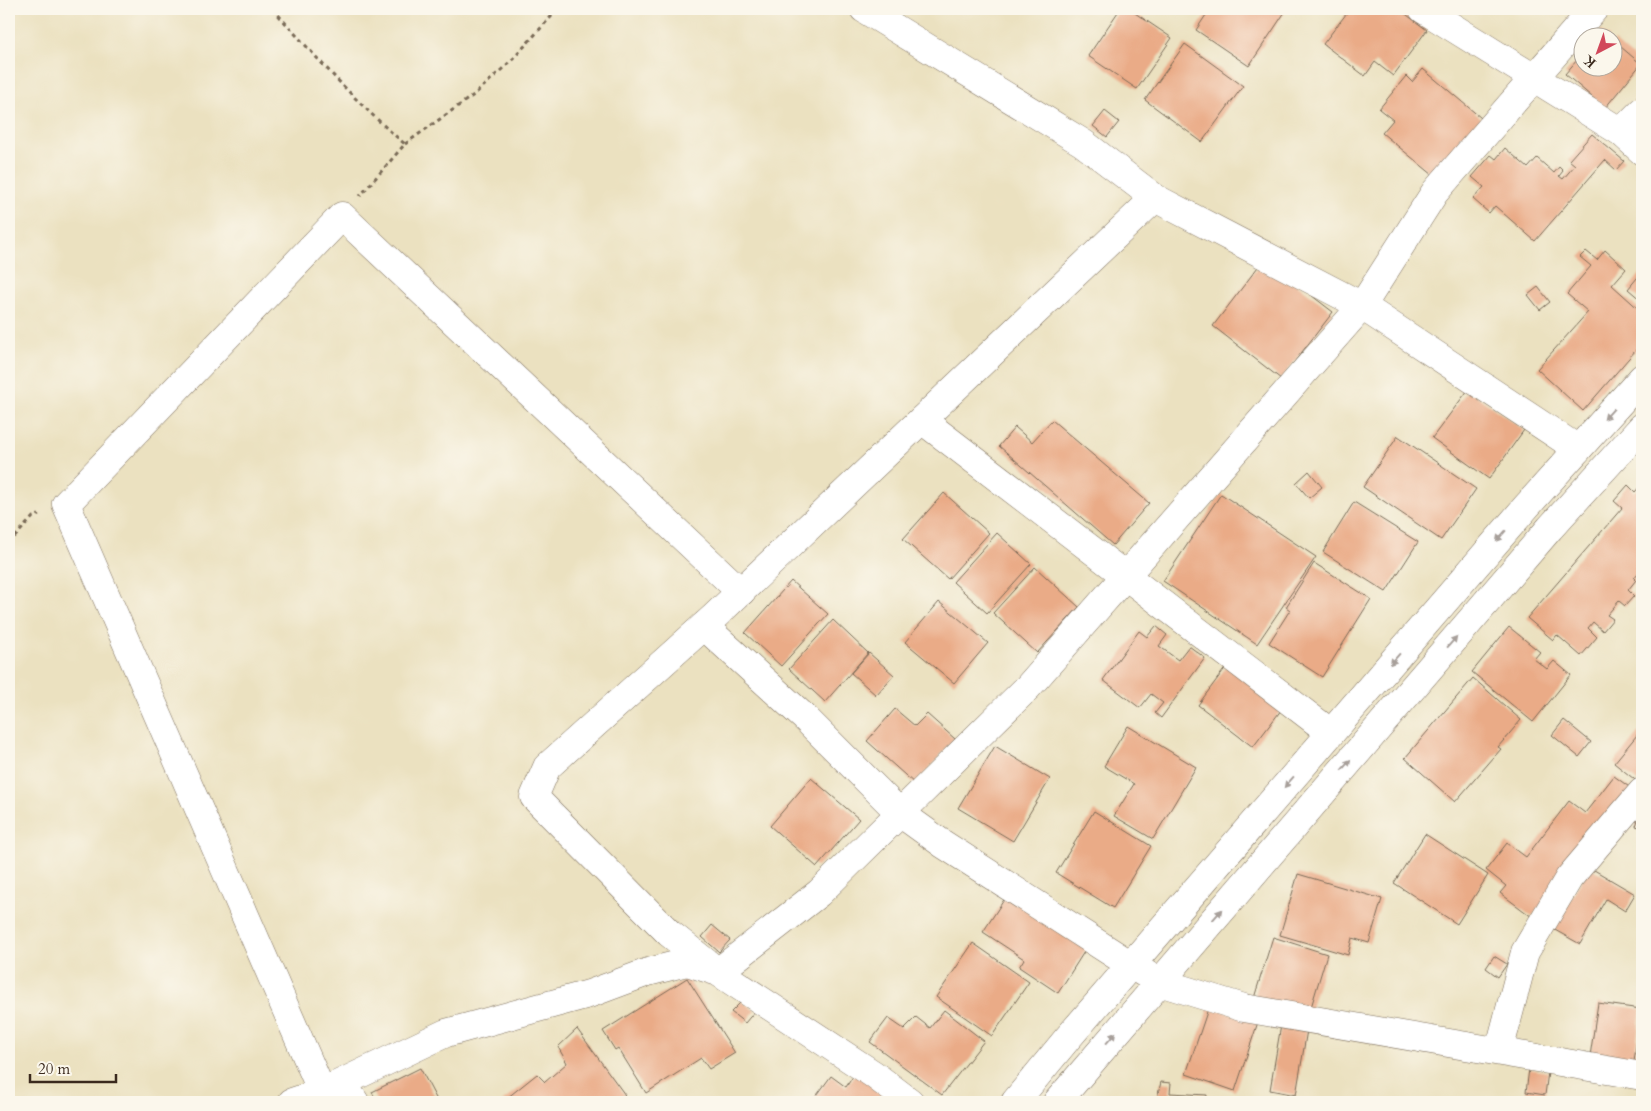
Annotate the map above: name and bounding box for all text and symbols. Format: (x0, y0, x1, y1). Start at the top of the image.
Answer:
north arrow (1574, 28, 1624, 78)
text: K (1579, 50, 1600, 72)
one-way arrow (1604, 408, 1615, 421)
one-way arrow (1495, 529, 1507, 541)
one-way arrow (1446, 637, 1458, 649)
one-way arrow (1389, 652, 1401, 664)
one-way arrow (1340, 760, 1352, 772)
one-way arrow (1283, 775, 1295, 787)
one-way arrow (1211, 909, 1222, 921)
one-way arrow (1105, 1033, 1117, 1045)
scale bar (30, 1051, 116, 1083)
text: 20 m (38, 1059, 70, 1079)

